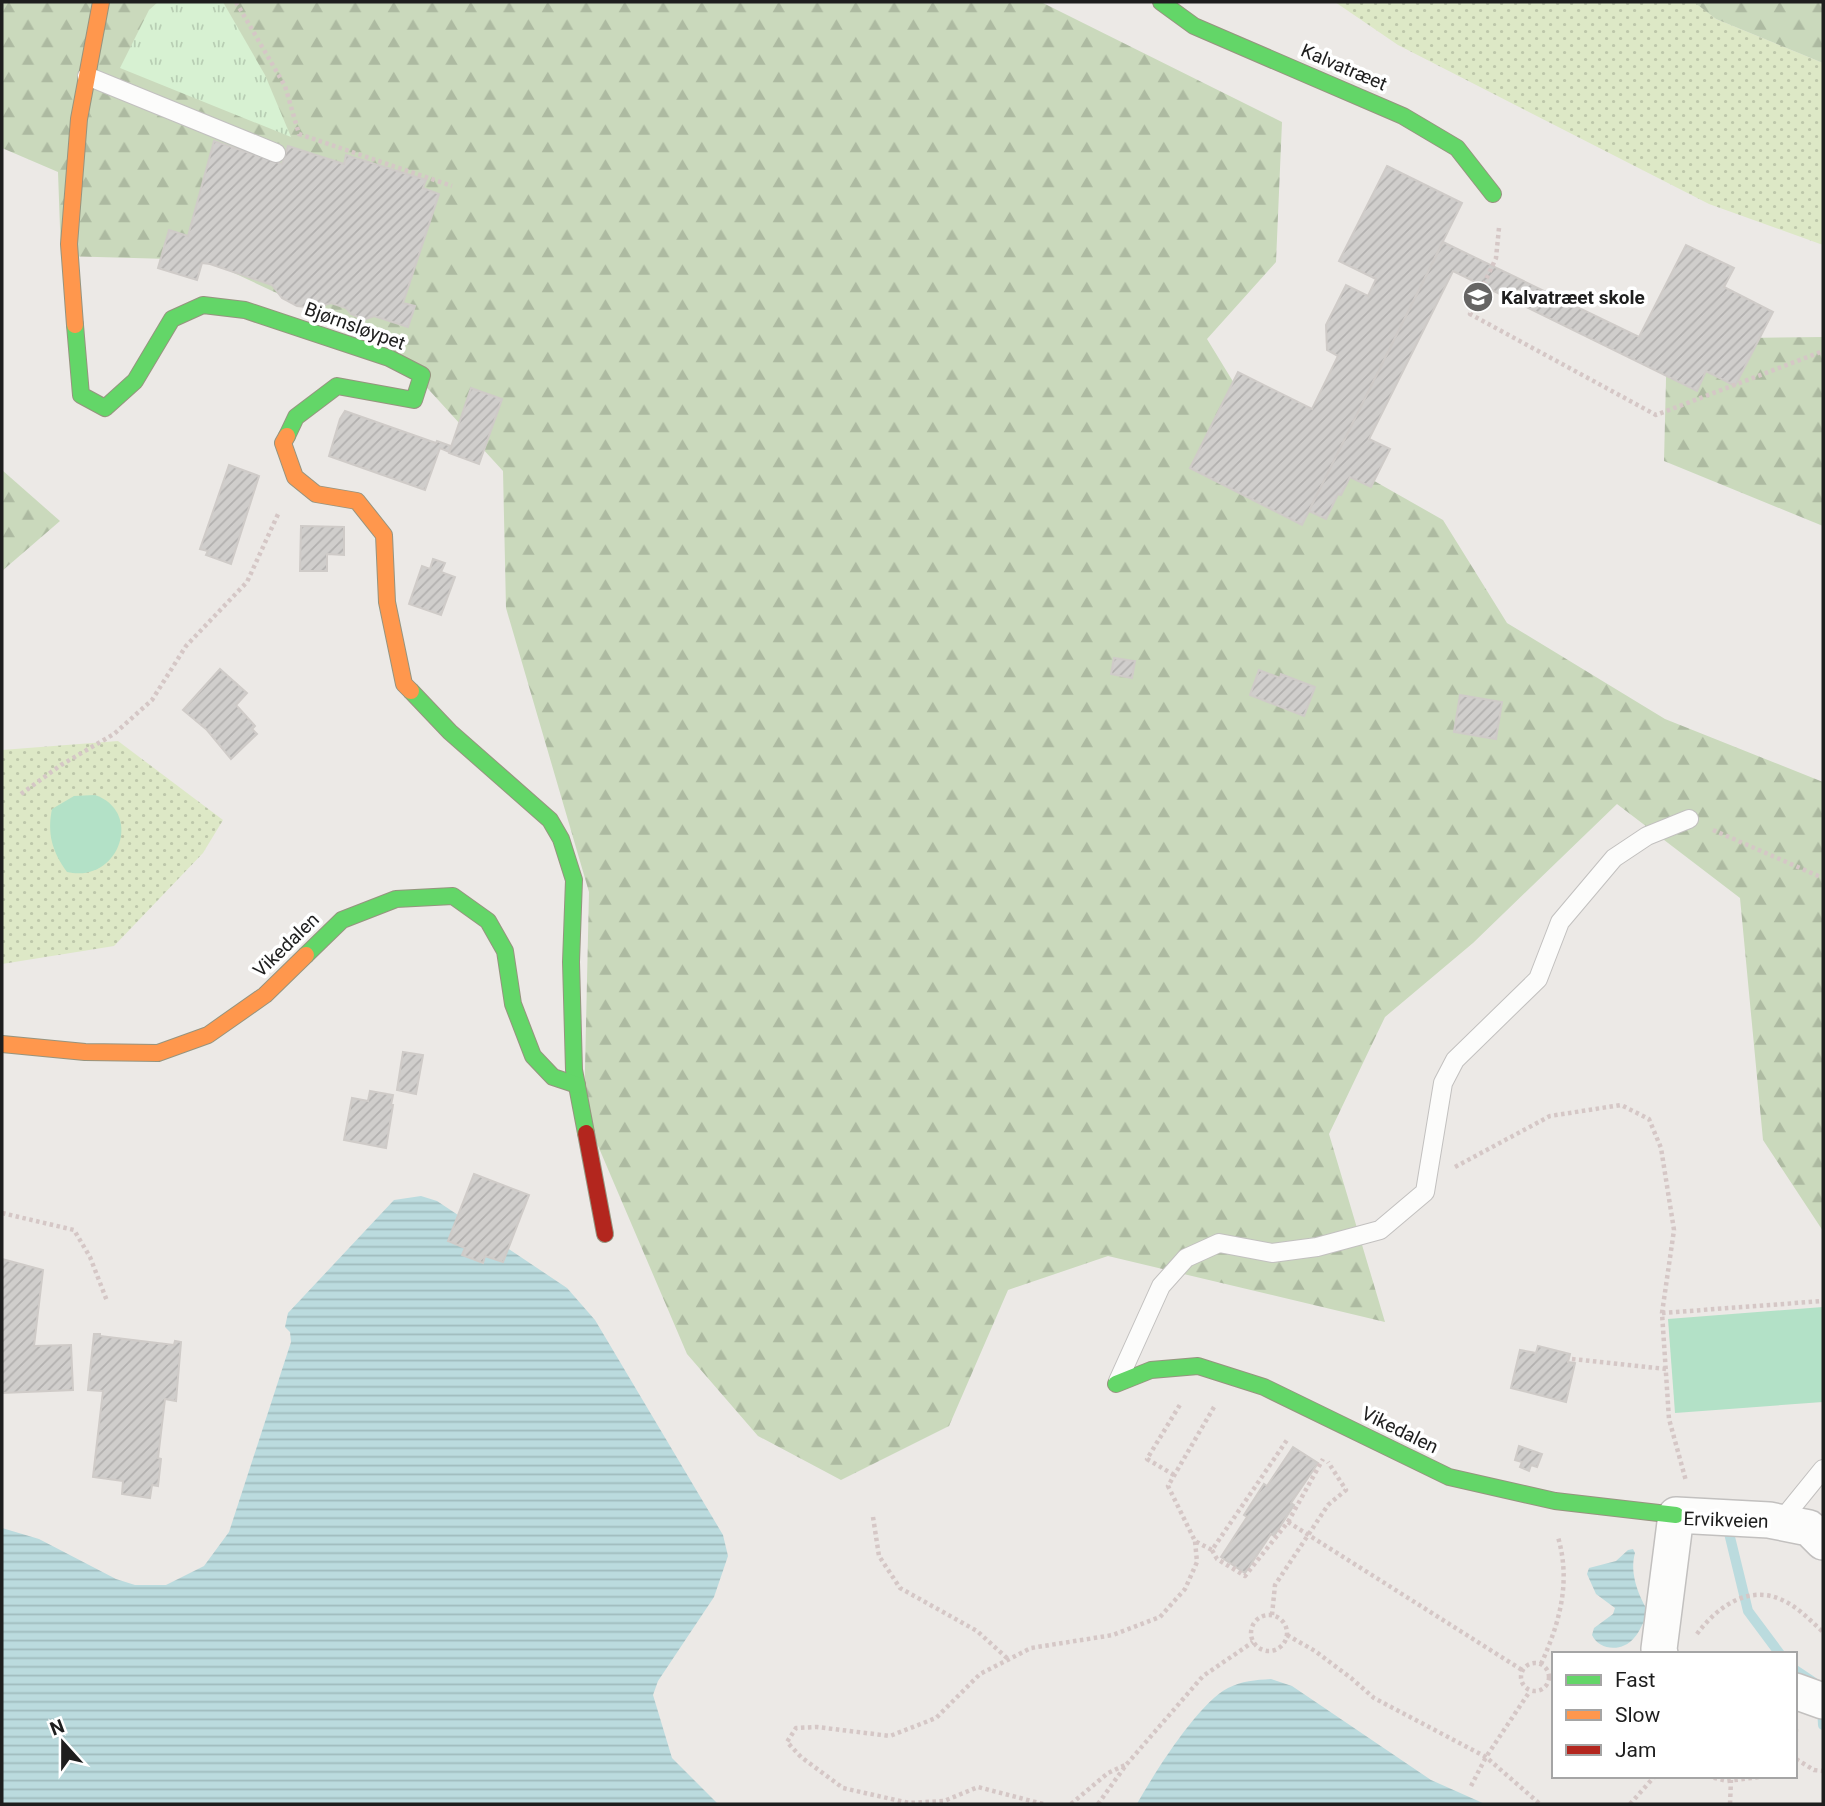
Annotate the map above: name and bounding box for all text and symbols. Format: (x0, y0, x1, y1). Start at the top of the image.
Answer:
street label: Kalvatræet (1297, 39, 1391, 95)
school or university icon: Kalvatræet skole (1461, 280, 1495, 314)
place label: Kalvatræet skole (1501, 286, 1645, 309)
street label: Bjørnsløypet (302, 297, 408, 355)
street label: Vikedalen (248, 908, 324, 982)
street label: Vikedalen (1358, 1402, 1442, 1458)
street label: Ervikveien (1683, 1507, 1769, 1533)
legend (1552, 1652, 1797, 1778)
text: Fast (1615, 1668, 1656, 1692)
text: Slow (1615, 1703, 1661, 1727)
north arrow (28, 1708, 98, 1778)
text: N (47, 1714, 67, 1741)
text: Jam (1615, 1738, 1656, 1762)

